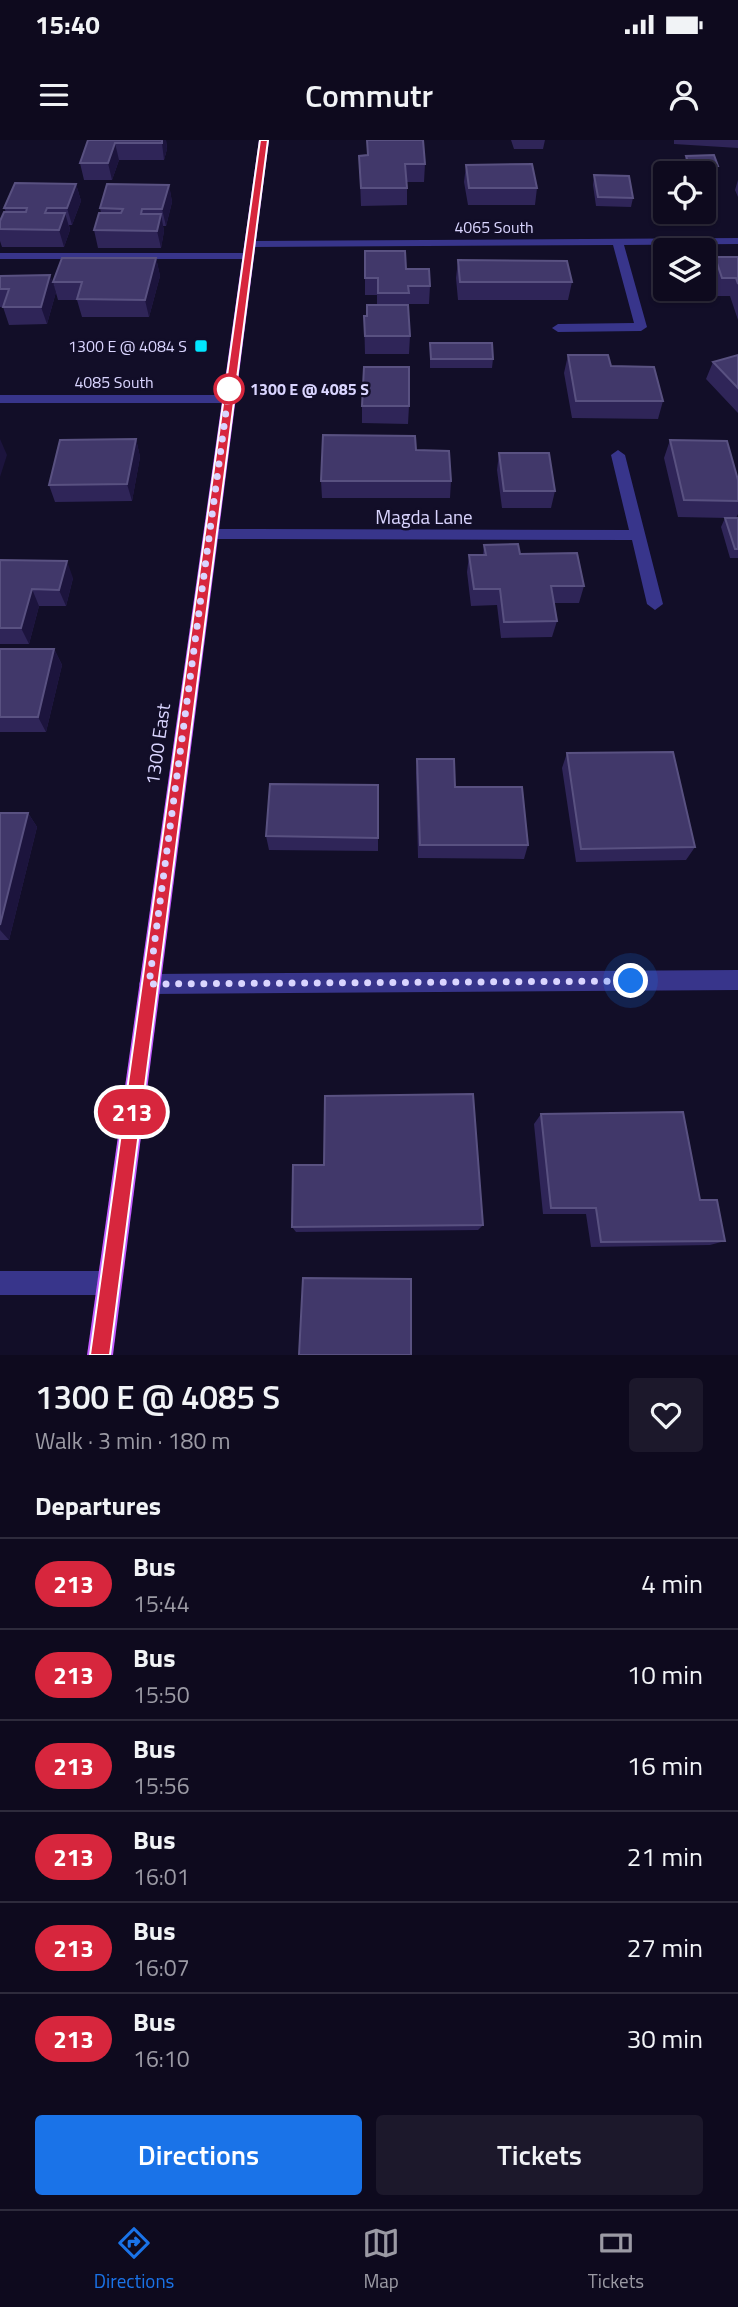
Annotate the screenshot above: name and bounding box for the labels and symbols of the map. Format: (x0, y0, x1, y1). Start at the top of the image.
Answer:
street label: 4065 South (454, 215, 534, 239)
place label: 1300 E @ 4084 S (68, 334, 187, 358)
marker: 1300 E @ 4084 S (193, 338, 209, 354)
street label: 4085 South (74, 370, 154, 394)
marker: 1300 E @ 4085 S (214, 374, 244, 404)
place label: 1300 E @ 4085 S (250, 377, 369, 401)
street label: Magda Lane (375, 502, 473, 531)
street label: 1300 East (137, 701, 177, 787)
your location (613, 963, 648, 998)
line badge: 213 (92, 1089, 172, 1135)

